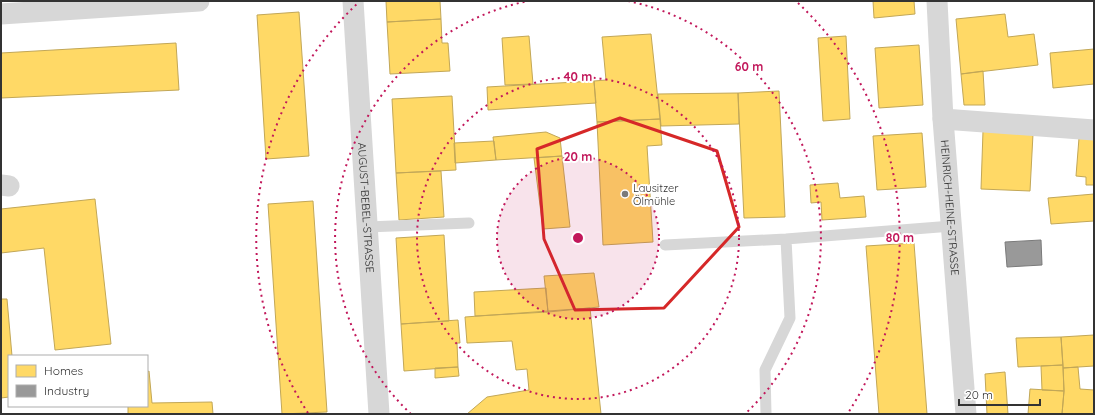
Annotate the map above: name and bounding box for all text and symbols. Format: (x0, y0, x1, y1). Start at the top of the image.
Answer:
text: 60 m (735, 59, 763, 74)
text: 40 m (564, 69, 592, 84)
street label: HEINRICH-HEINE-STRASSE (938, 139, 962, 276)
street label: AUGUST-BEBEL-STRASSE (355, 142, 377, 273)
text: 20 m (564, 149, 592, 164)
place label: Lausitzer Ölmühle (633, 181, 679, 208)
marker: Lausitzer Ölmühle (620, 189, 630, 199)
text: 80 m (886, 230, 914, 245)
centre of rings (571, 231, 585, 245)
legend (8, 355, 148, 407)
text: Homes (44, 363, 84, 378)
scale bar (959, 381, 1040, 407)
text: Industry (44, 383, 89, 398)
text: 20 m (965, 387, 993, 402)

